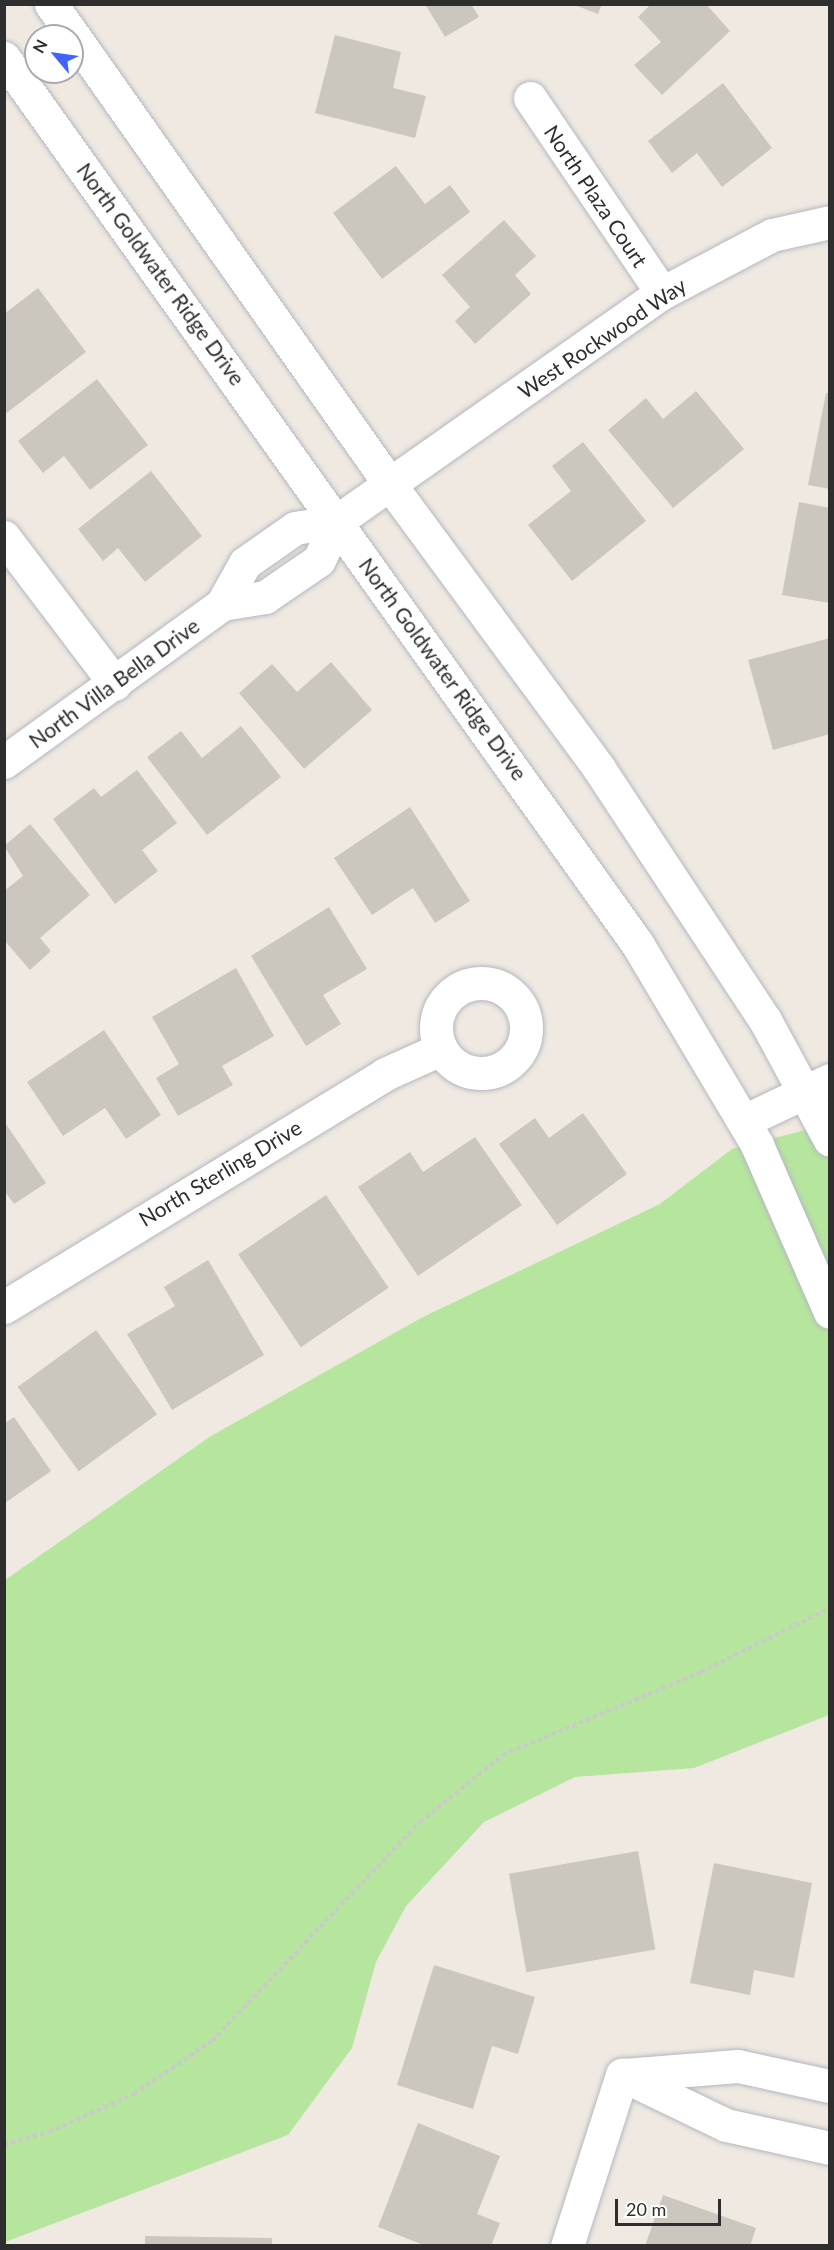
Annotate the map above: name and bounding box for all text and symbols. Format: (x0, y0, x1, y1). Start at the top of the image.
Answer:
north arrow (24, 24, 84, 84)
text: N (28, 36, 51, 56)
street label: North Plaza Court (539, 120, 653, 272)
street label: North Goldwater Ridge Drive (72, 158, 250, 390)
street label: West Rockwood Way (513, 272, 691, 404)
street label: North Goldwater Ridge Drive (354, 553, 532, 785)
street label: North Villa Bella Drive (24, 613, 204, 753)
street label: North Sterling Drive (134, 1115, 306, 1231)
scale bar (618, 2187, 724, 2225)
text: 20 m (626, 2198, 666, 2220)

